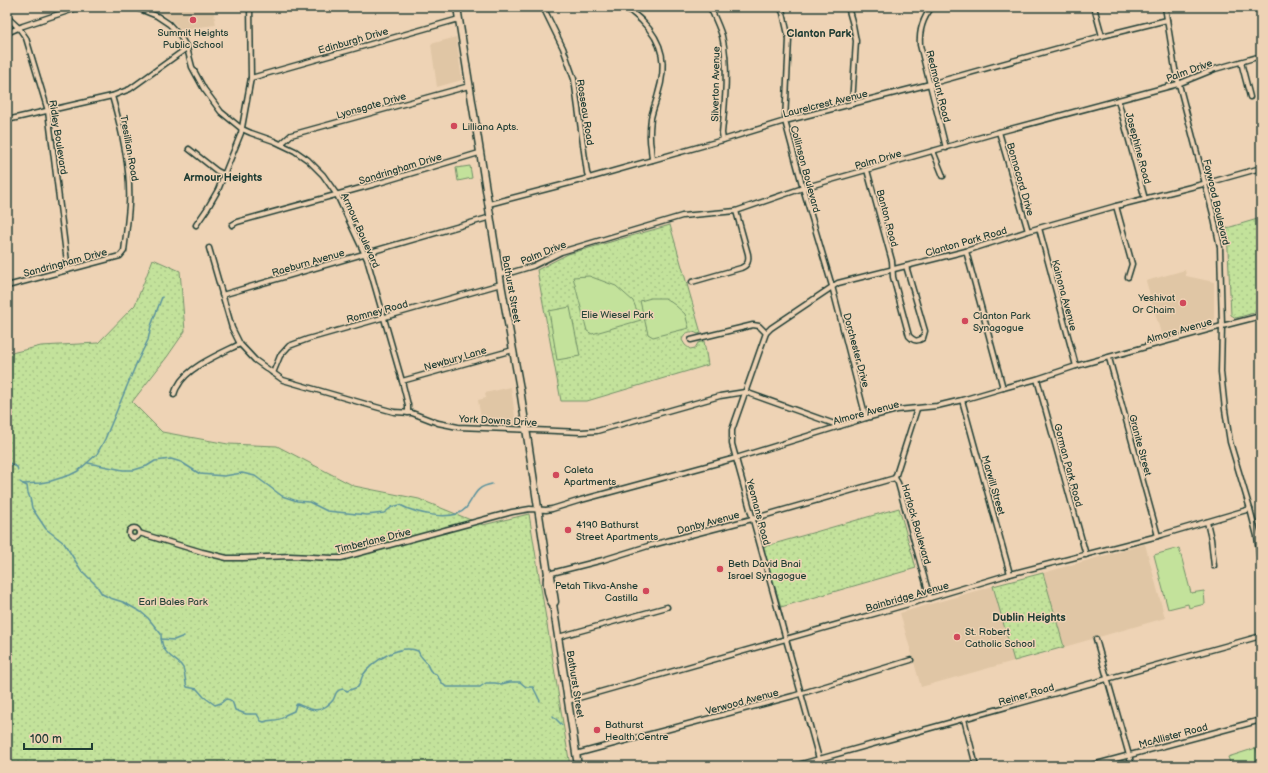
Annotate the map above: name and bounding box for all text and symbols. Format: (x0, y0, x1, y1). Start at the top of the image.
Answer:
marker: Summit Heights Public School (188, 15, 198, 25)
street label: Edinburgh Drive (317, 25, 390, 57)
place label: Summit Heights Public School (157, 27, 229, 51)
district label: Clanton Park (787, 27, 852, 40)
street label: Silverton Avenue (709, 46, 723, 122)
street label: Redmount Road (923, 49, 953, 124)
street label: Palm Drive (1165, 57, 1214, 85)
street label: Rosseau Road (574, 78, 596, 146)
street label: Laurelcrest Avenue (782, 88, 869, 120)
street label: Lyonsgate Drive (335, 90, 408, 122)
street label: Ridley Boulevard (46, 99, 70, 176)
street label: Josephine Road (1123, 111, 1153, 186)
street label: Tresillian Road (117, 114, 141, 183)
marker: Lilliana Apts. (449, 121, 459, 131)
place label: Lilliana Apts. (462, 121, 518, 133)
street label: Collinson Boulevard (788, 124, 823, 214)
street label: Bonnacord Drive (1004, 141, 1036, 217)
street label: Palm Drive (853, 148, 903, 172)
street label: Sandringham Drive (357, 151, 443, 187)
street label: Faywood Boulevard (1200, 158, 1232, 247)
district label: Armour Heights (183, 171, 263, 184)
street label: Banton Road (874, 188, 901, 249)
street label: Armour Boulevard (338, 191, 382, 270)
street label: Clanton Park Road (924, 225, 1009, 259)
street label: Palm Drive (519, 238, 568, 268)
street label: Sandringham Drive (22, 246, 108, 280)
street label: Raeburn Avenue (270, 247, 346, 279)
street label: Bathurst Street (499, 255, 523, 324)
street label: Kainona Avenue (1049, 258, 1079, 332)
place label: Yeshivat Or Chaim (1132, 292, 1175, 316)
street label: Romney Road (345, 298, 410, 326)
marker: Yeshivat Or Chaim (1178, 298, 1188, 308)
park label: Elie Wiesel Park (581, 309, 653, 321)
place label: Clanton Park Synagogue (973, 310, 1031, 334)
street label: Dorchester Drive (840, 312, 872, 389)
marker: Clanton Park Synagogue (960, 316, 970, 326)
street label: Almore Avenue (1145, 316, 1214, 346)
street label: Newbury Lane (423, 344, 488, 374)
street label: Almore Avenue (832, 398, 901, 428)
street label: York Downs Drive (458, 413, 537, 429)
street label: Granite Street (1126, 413, 1154, 477)
street label: Gorman Park Road (1051, 422, 1085, 509)
street label: Marwill Street (979, 454, 1007, 516)
place label: Caleta Apartments (564, 464, 616, 488)
marker: Caleta Apartments (551, 470, 561, 480)
street label: Yeomans Road (743, 477, 773, 547)
street label: Harlock Boulevard (899, 483, 933, 566)
street label: Danby Avenue (676, 509, 741, 537)
place label: 4190 Bathurst Street Apartments (576, 519, 658, 543)
marker: 4190 Bathurst Street Apartments (563, 525, 573, 535)
street label: Timberlane Drive (334, 526, 412, 556)
place label: Beth David Bnai Israel Synagogue (728, 558, 806, 582)
marker: Beth David Bnai Israel Synagogue (715, 564, 725, 574)
street label: Bainbridge Avenue (864, 579, 950, 615)
place label: Petah Tikva-Anshe Castilla (555, 580, 638, 604)
marker: Petah Tikva-Anshe Castilla (641, 586, 651, 596)
park label: Earl Bales Park (138, 596, 208, 608)
district label: Dublin Heights (992, 611, 1066, 624)
place label: St. Robert Catholic School (965, 626, 1035, 650)
marker: St. Robert Catholic School (952, 632, 962, 642)
street label: Bathurst Street (564, 650, 586, 719)
street label: Reiner Road (997, 681, 1056, 709)
street label: Verwood Avenue (705, 686, 780, 717)
place label: Bathurst Health Centre (605, 719, 669, 743)
street label: McAllister Road (1137, 721, 1209, 751)
scale bar (24, 725, 92, 751)
marker: Bathurst Health Centre (592, 725, 602, 735)
text: 100 m (30, 732, 62, 747)

